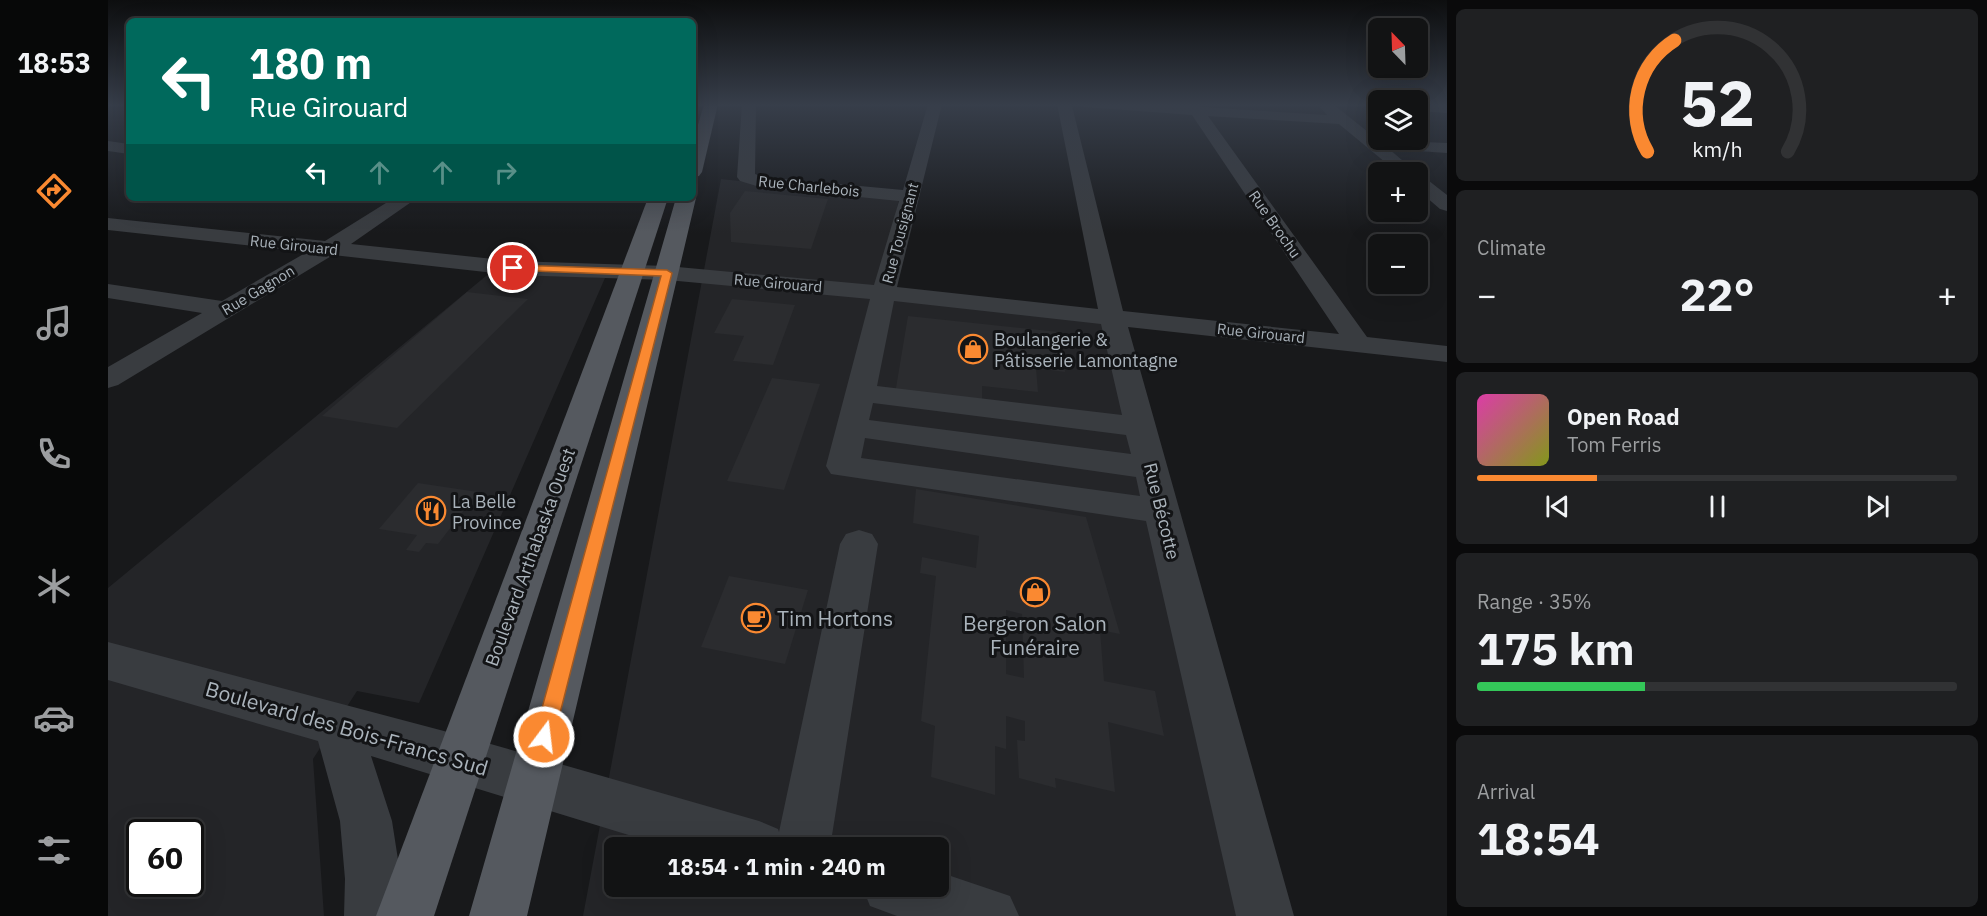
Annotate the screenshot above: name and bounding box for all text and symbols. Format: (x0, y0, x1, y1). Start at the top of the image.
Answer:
north arrow (1368, 18, 1428, 78)
map controls (1368, 18, 1428, 294)
text: 180 m (249, 36, 372, 91)
icon: left (150, 42, 228, 120)
text: 18:53 (17, 45, 91, 80)
text: 52 (1680, 62, 1754, 143)
text: Rue Girouard (249, 89, 408, 124)
button: layers (1368, 90, 1428, 150)
text: km/h (1692, 136, 1742, 164)
icon: left (300, 156, 333, 189)
icon: ahead (363, 156, 396, 189)
icon: ahead (426, 156, 459, 189)
icon: right (489, 156, 522, 189)
button: + (1368, 162, 1428, 222)
icon: directions (33, 170, 75, 212)
street label: Rue Charlebois (757, 171, 861, 201)
street label: Rue Tousignant (877, 180, 923, 286)
street label: Rue Brochu (1245, 187, 1305, 261)
street label: Rue Girouard (249, 231, 339, 259)
button: − (1368, 234, 1428, 294)
text: Climate (1477, 234, 1546, 261)
pin (487, 242, 538, 293)
icon: arrive (496, 251, 529, 284)
street label: Rue Gagnon (218, 261, 298, 319)
text: 22° (1679, 265, 1755, 323)
street label: Rue Girouard (733, 270, 823, 296)
text: − (1477, 273, 1497, 316)
text: + (1937, 273, 1957, 316)
icon: music (33, 302, 75, 344)
street label: Rue Girouard (1216, 319, 1306, 347)
place label: Boulangerie & Pâtisserie Lamontagne (994, 328, 1178, 372)
shop icon: Boulangerie & Pâtisserie Lamontagne (957, 333, 989, 365)
text: Open Road (1567, 402, 1680, 431)
text: Tom Ferris (1567, 431, 1662, 458)
icon: phone (33, 433, 75, 475)
street label: Boulevard Arthabaska Ouest (480, 445, 580, 669)
street label: Rue Bécotte (1139, 460, 1185, 562)
place label: La Belle Province (452, 490, 522, 534)
icon: previous (1541, 490, 1574, 523)
icon: pause (1701, 490, 1734, 523)
icon: next (1861, 490, 1894, 523)
restaurant icon: La Belle Province (415, 495, 447, 527)
icon: climate (33, 565, 75, 607)
shop icon: Bergeron Salon Funéraire (1019, 576, 1051, 608)
text: Range · 35% (1477, 588, 1592, 615)
cafe icon: Tim Hortons (740, 602, 772, 634)
place label: Tim Hortons (777, 604, 893, 632)
place label: Bergeron Salon Funéraire (963, 609, 1107, 661)
text: 175 km (1477, 619, 1635, 677)
street label: Boulevard des Bois-Francs Sud (202, 674, 492, 782)
icon: car (33, 697, 75, 739)
position arrow (512, 705, 576, 769)
text: Arrival (1477, 778, 1535, 805)
text: 18:54 (1477, 809, 1600, 867)
speed limit sign: 60 (126, 819, 204, 897)
icon: filters (33, 829, 75, 871)
text: 18:54 · 1 min · 240 m (667, 852, 886, 881)

